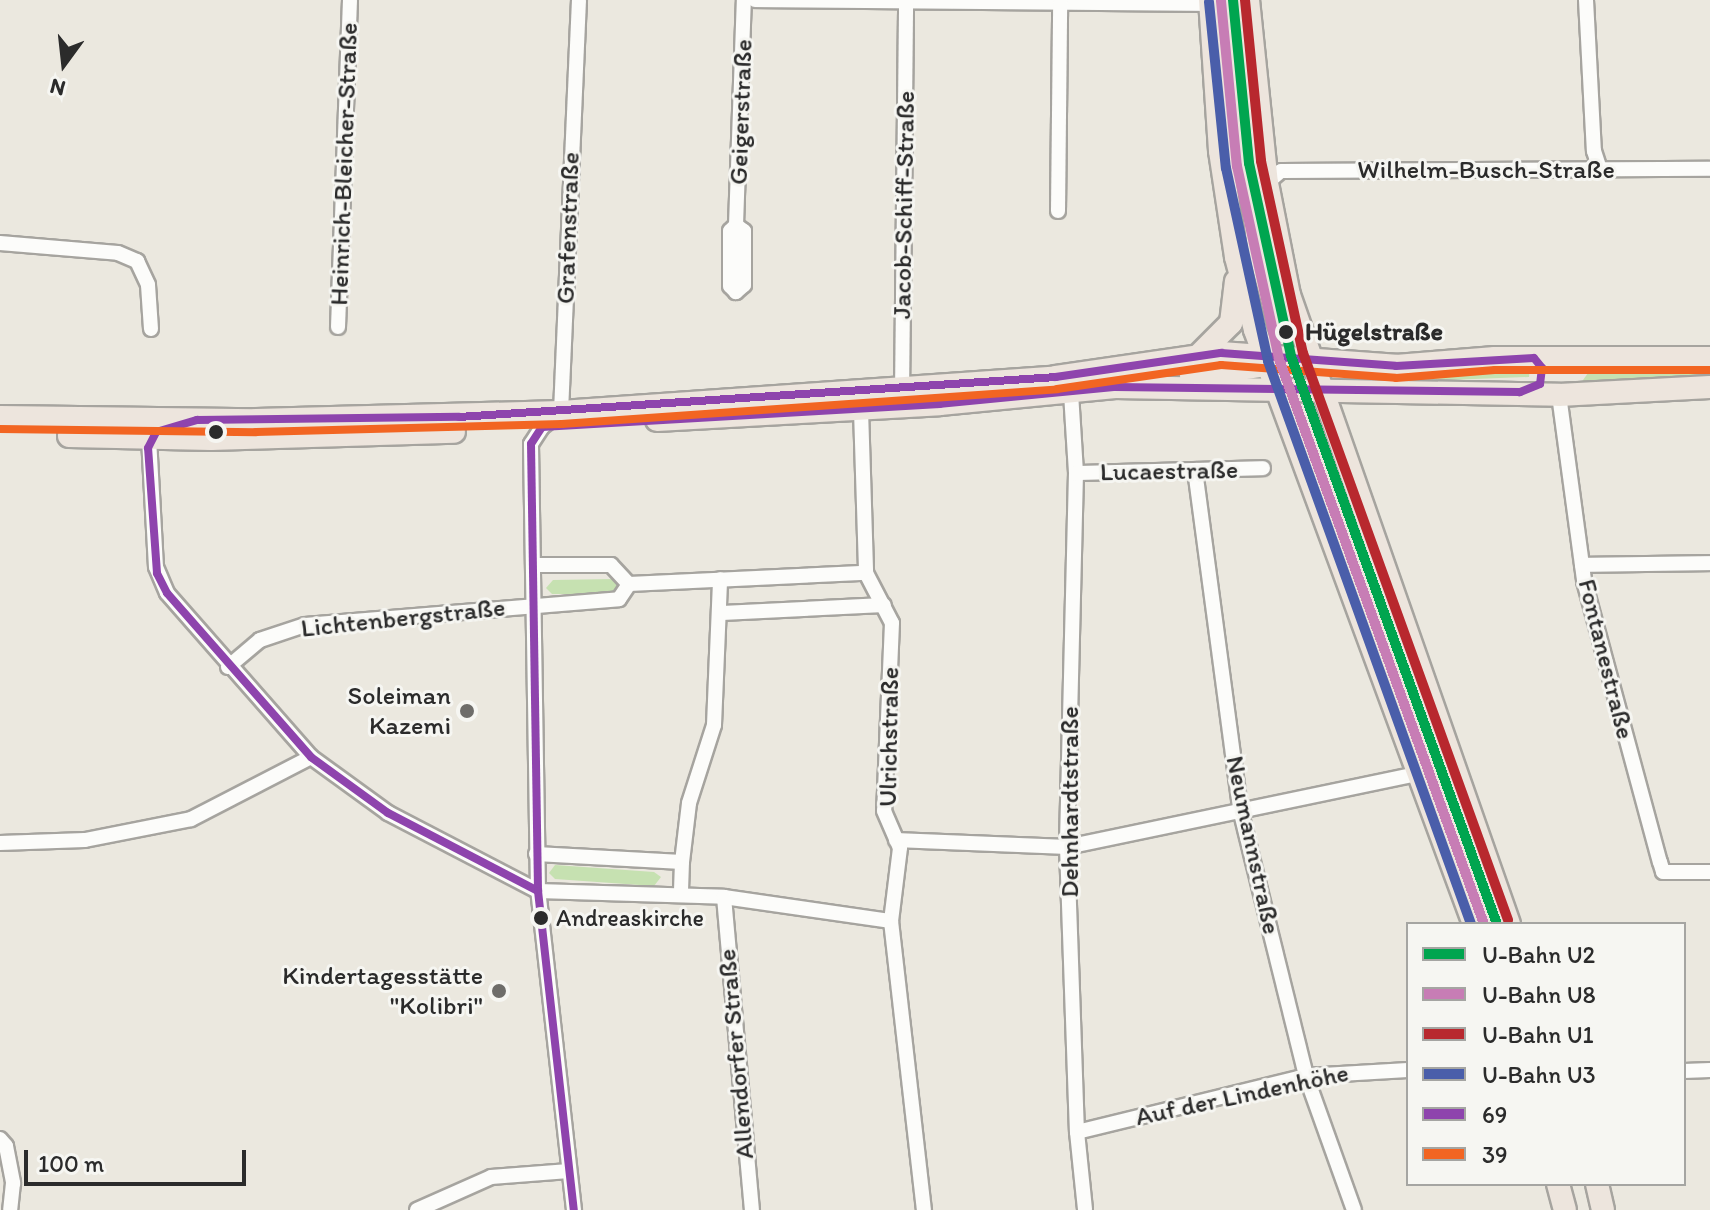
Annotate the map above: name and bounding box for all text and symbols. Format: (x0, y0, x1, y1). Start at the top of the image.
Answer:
street label: Heinrich-Bleicher-Straße (323, 22, 365, 306)
north arrow (24, 24, 104, 104)
street label: Geigerstraße (723, 39, 759, 185)
text: N (47, 73, 68, 103)
street label: Jacob-Schiff-Straße (886, 91, 922, 319)
street label: Grafenstraße (550, 151, 586, 305)
street label: Wilhelm-Busch-Straße (1357, 154, 1615, 186)
place label: Hügelstraße (1305, 316, 1443, 348)
marker: Hügelstraße (1274, 320, 1298, 344)
unlabelled marker (208, 424, 224, 440)
street label: Lucaestraße (1100, 454, 1238, 488)
street label: Fontanestraße (1571, 576, 1641, 742)
street label: Lichtenbergstraße (299, 592, 507, 644)
street label: Ulrichstraße (872, 667, 906, 807)
place label: Soleiman Kazemi (348, 680, 451, 742)
marker: Soleiman Kazemi (458, 702, 476, 720)
street label: Dehnhardtstraße (1054, 706, 1086, 898)
street label: Neumannstraße (1219, 753, 1287, 937)
place label: Andreaskirche (556, 904, 704, 932)
marker: Andreaskirche (533, 910, 549, 926)
legend (1406, 922, 1686, 1186)
text: U-Bahn U2 (1482, 940, 1595, 969)
street label: Allendorfer Straße (711, 948, 761, 1160)
place label: Kindertagesstätte "Kolibri" (282, 960, 483, 1022)
text: U-Bahn U8 (1482, 980, 1596, 1009)
marker: Kindertagesstätte "Kolibri" (490, 982, 508, 1000)
text: U-Bahn U1 (1482, 1020, 1594, 1049)
street label: Auf der Lindenhöhe (1133, 1057, 1351, 1133)
text: U-Bahn U3 (1482, 1060, 1596, 1089)
text: 69 (1482, 1100, 1507, 1129)
scale bar (28, 1134, 250, 1184)
text: 39 (1482, 1140, 1508, 1169)
text: 100 m (38, 1149, 104, 1178)

